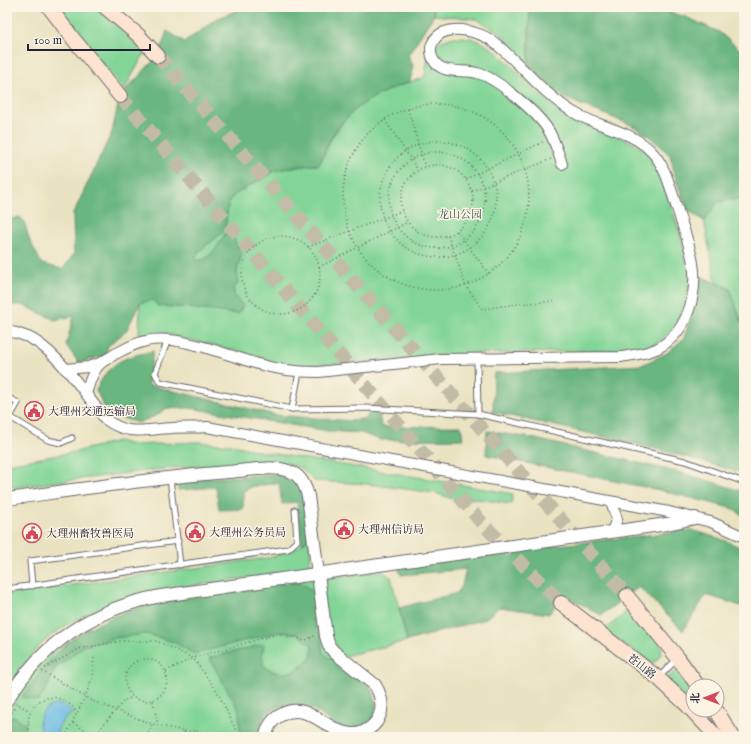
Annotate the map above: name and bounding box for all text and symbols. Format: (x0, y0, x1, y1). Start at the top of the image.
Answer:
scale bar (28, 26, 150, 52)
text: 100 m (34, 33, 62, 48)
park label: 龙山公园 (438, 208, 482, 222)
public building icon: 大理州交通运输局 (23, 400, 45, 422)
place label: 大理州交通运输局 (48, 405, 136, 419)
public building icon: 大理州信访局 (333, 518, 355, 540)
public building icon: 大理州公务员局 (184, 521, 206, 543)
public building icon: 大理州畜牧兽医局 (21, 522, 43, 544)
place label: 大理州信访局 (358, 523, 424, 537)
place label: 大理州公务员局 (209, 526, 286, 540)
place label: 大理州畜牧兽医局 (46, 527, 134, 541)
street label: 苍山路 (624, 651, 659, 682)
north arrow (685, 678, 725, 718)
text: 北 (689, 693, 703, 704)

